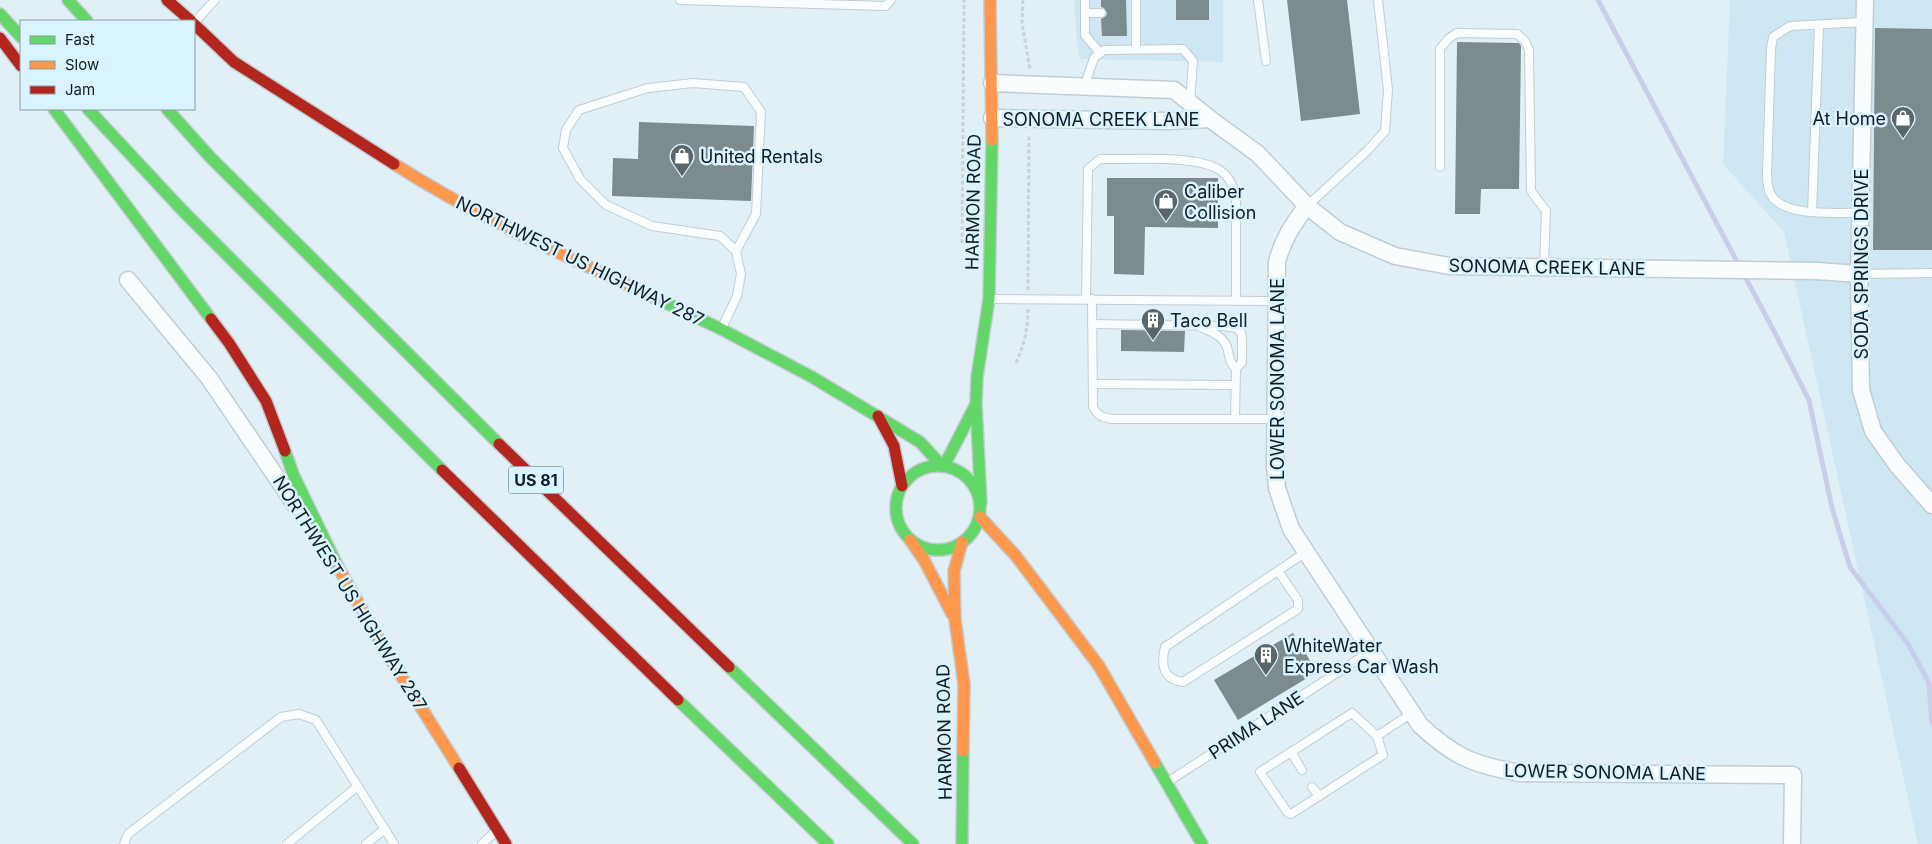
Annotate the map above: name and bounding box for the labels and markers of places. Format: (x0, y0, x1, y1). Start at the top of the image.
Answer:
shop icon: At Home (1890, 105, 1916, 139)
place label: At Home (1813, 108, 1886, 129)
shop icon: United Rentals (669, 143, 695, 177)
place label: United Rentals (700, 146, 823, 167)
place label: Caliber Collision (1184, 181, 1256, 223)
shop icon: Caliber Collision (1153, 188, 1179, 222)
building icon: Taco Bell (1140, 307, 1166, 341)
place label: Taco Bell (1170, 310, 1248, 331)
place label: WhiteWater Express Car Wash (1284, 635, 1439, 677)
building icon: WhiteWater Express Car Wash (1253, 642, 1279, 676)

